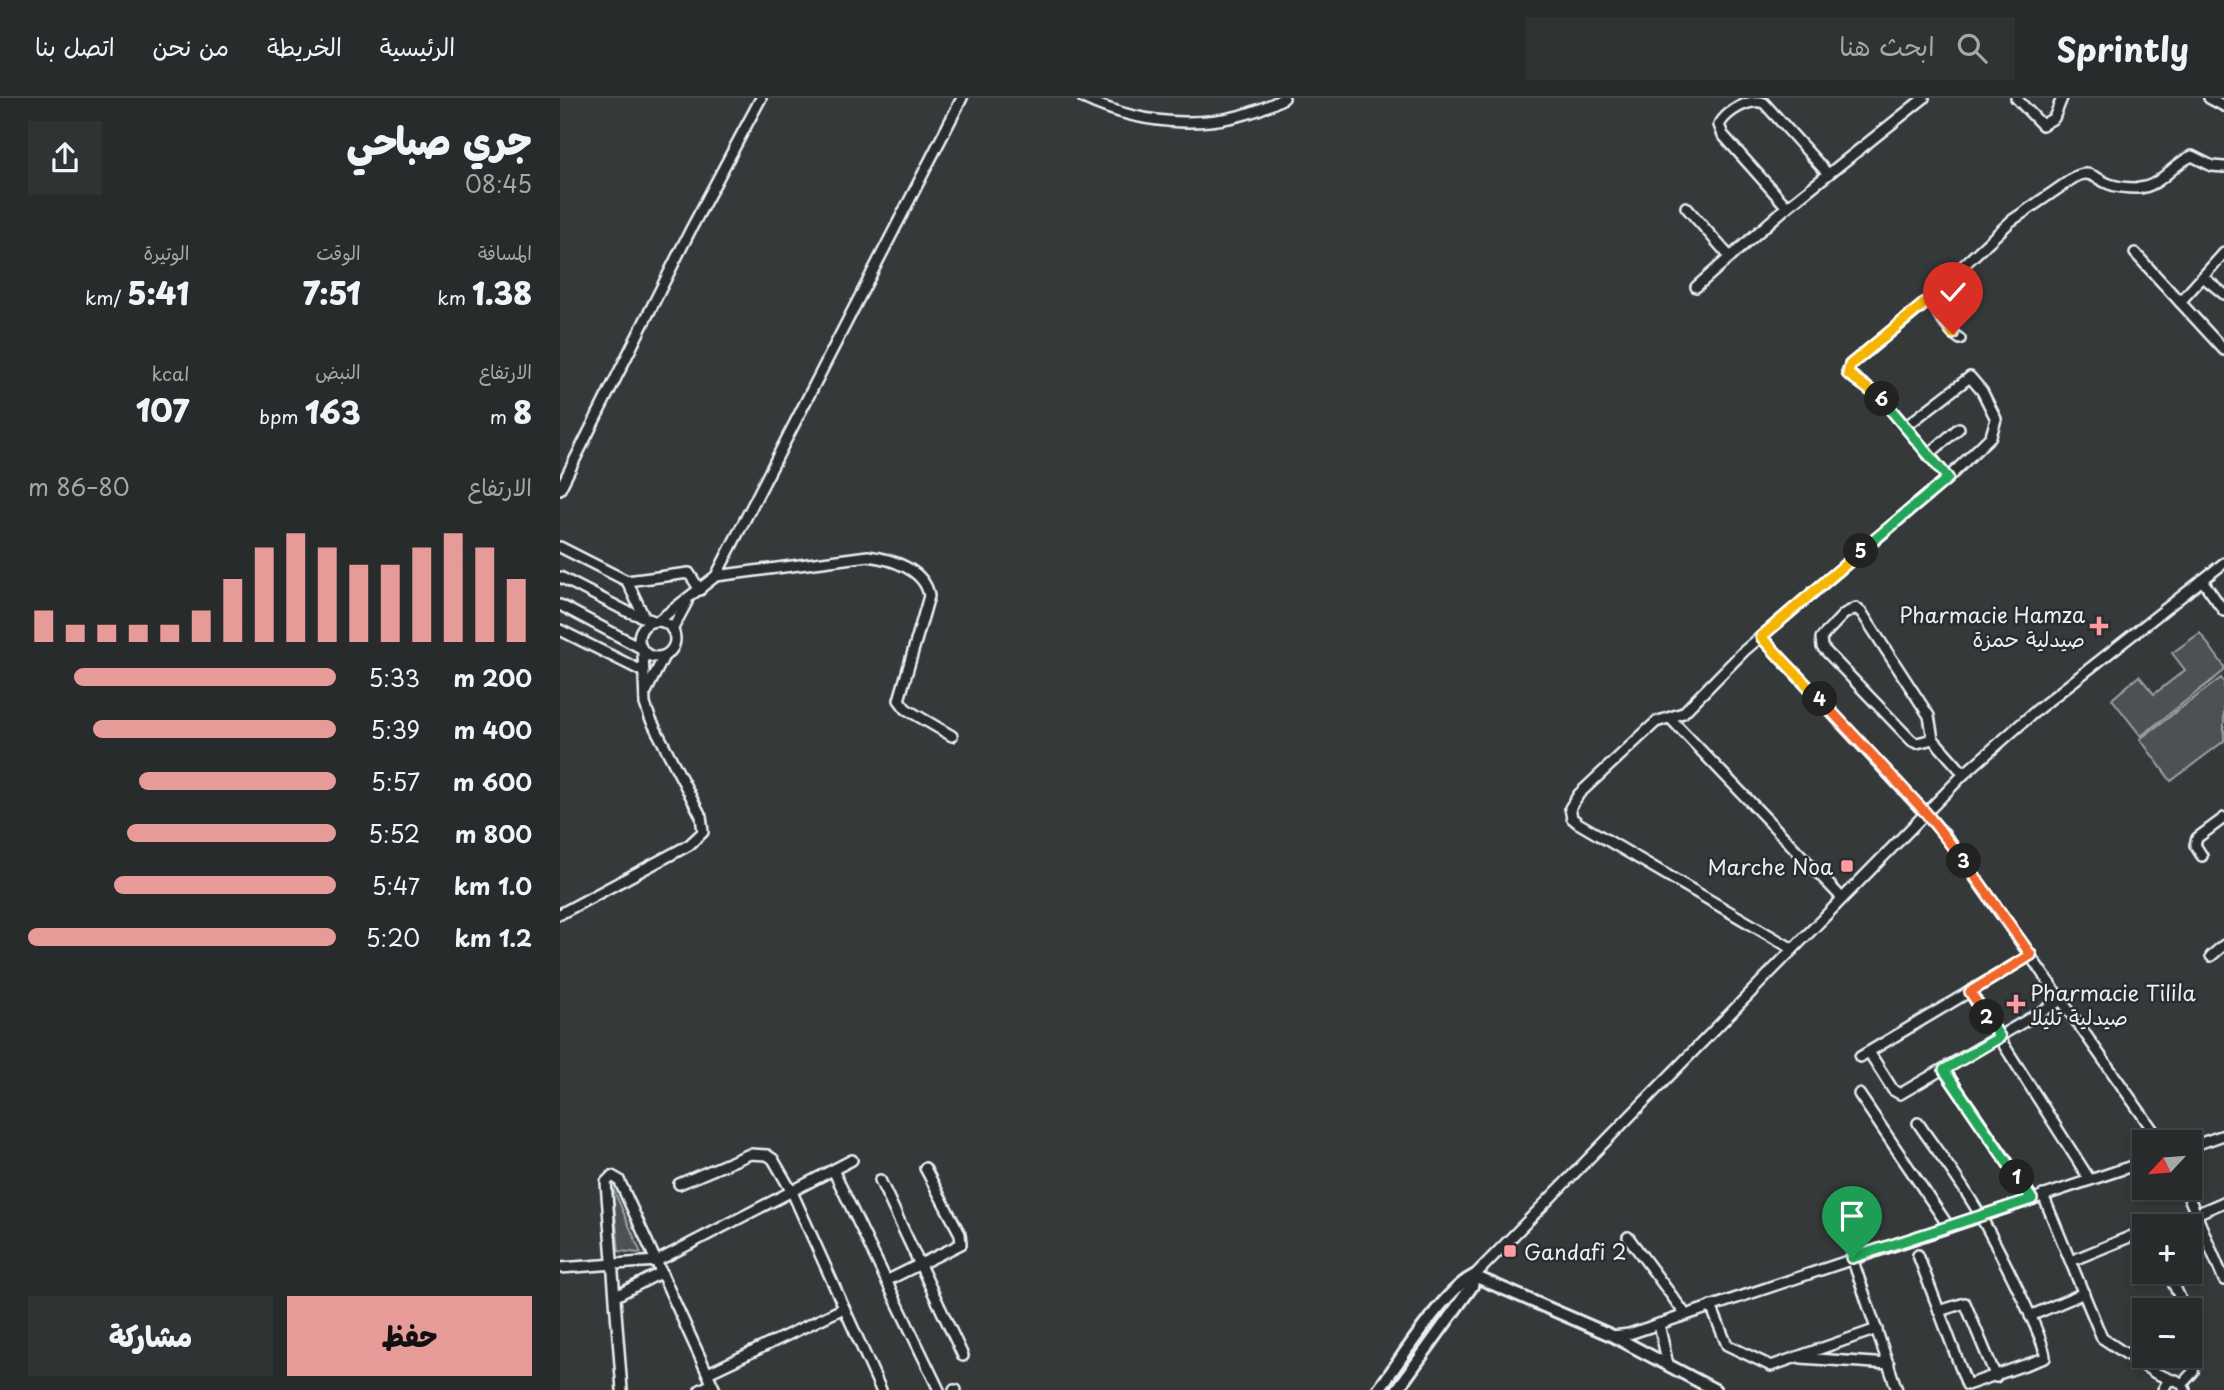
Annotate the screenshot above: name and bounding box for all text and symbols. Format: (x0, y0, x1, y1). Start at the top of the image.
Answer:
search box (1525, 17, 2015, 80)
text: Sprintly (2057, 23, 2189, 73)
text: ابحث هنا (1839, 26, 1935, 65)
text: اتصل بنا (35, 28, 115, 64)
text: من نحن (153, 28, 229, 64)
text: الخريطة (267, 28, 342, 64)
text: الرئيسية (380, 28, 455, 64)
icon: search (1953, 29, 1991, 67)
text: جري صباحي (346, 111, 532, 168)
button: share (28, 121, 102, 195)
text: 08:45 (465, 166, 532, 201)
text: الوتيرة (143, 238, 189, 266)
text: الوقت (316, 238, 361, 266)
text: المسافة (478, 238, 532, 266)
pin (1923, 262, 1983, 334)
text: 5:41 (128, 270, 189, 315)
text: 7:51 (303, 270, 361, 315)
text: 1.38 (472, 270, 532, 315)
icon: check (1934, 273, 1972, 311)
text: /km (85, 283, 128, 311)
text: km (437, 283, 472, 311)
text: النبض (315, 357, 361, 385)
text: الارتفاع (479, 357, 532, 385)
text: kcal (151, 359, 189, 387)
pin: 6 (1864, 382, 1900, 416)
text: 6 (1875, 384, 1888, 412)
text: 107 (136, 387, 189, 432)
text: 163 (305, 389, 361, 434)
text: 8 (513, 389, 532, 434)
text: bpm (259, 402, 305, 430)
text: m (490, 402, 513, 430)
text: 80–86 m (28, 469, 130, 504)
text: الارتفاع (468, 469, 532, 504)
pin: 5 (1844, 533, 1878, 568)
text: 5 (1854, 536, 1867, 564)
place label: Pharmacie Hamza صيدلية حمزة (1899, 598, 2085, 654)
marker: Pharmacie Hamza صيدلية حمزة (2091, 618, 2107, 634)
text: 5:33 (368, 660, 420, 695)
text: 200 m (453, 660, 532, 695)
pin: 4 (1802, 682, 1838, 716)
text: 4 (1813, 684, 1826, 712)
text: 5:39 (370, 712, 420, 747)
text: 400 m (454, 712, 532, 747)
text: 5:57 (371, 764, 420, 799)
text: 600 m (453, 764, 532, 799)
text: 5:52 (368, 816, 420, 851)
text: 800 m (455, 816, 532, 851)
pin: 3 (1946, 844, 1982, 878)
text: 3 (1957, 846, 1970, 874)
place label: Marche Noa (1708, 850, 1833, 882)
marker: Marche Noa (1839, 858, 1855, 874)
text: 5:47 (372, 868, 420, 903)
text: 1.0 km (454, 868, 532, 903)
text: 5:20 (366, 920, 420, 955)
text: 1.2 km (455, 920, 532, 955)
place label: Pharmacie Tilila صيدلية تليلا (2030, 976, 2196, 1032)
marker: Pharmacie Tilila صيدلية تليلا (2008, 996, 2024, 1012)
pin: 2 (1970, 1000, 2004, 1034)
text: 2 (1980, 1002, 1993, 1030)
north arrow (2132, 1130, 2202, 1200)
map controls (2132, 1130, 2202, 1368)
pin: 1 (2000, 1160, 2034, 1194)
text: 1 (2012, 1162, 2021, 1190)
pin (1822, 1186, 1882, 1258)
icon: arrive (1833, 1197, 1871, 1235)
button: + (2132, 1214, 2202, 1284)
place label: Gandafi 2 (1524, 1235, 1627, 1267)
marker: Gandafi 2 (1502, 1243, 1518, 1259)
button: مشاركة (28, 1296, 273, 1376)
button: حفظ (287, 1296, 532, 1376)
button: − (2132, 1298, 2202, 1368)

